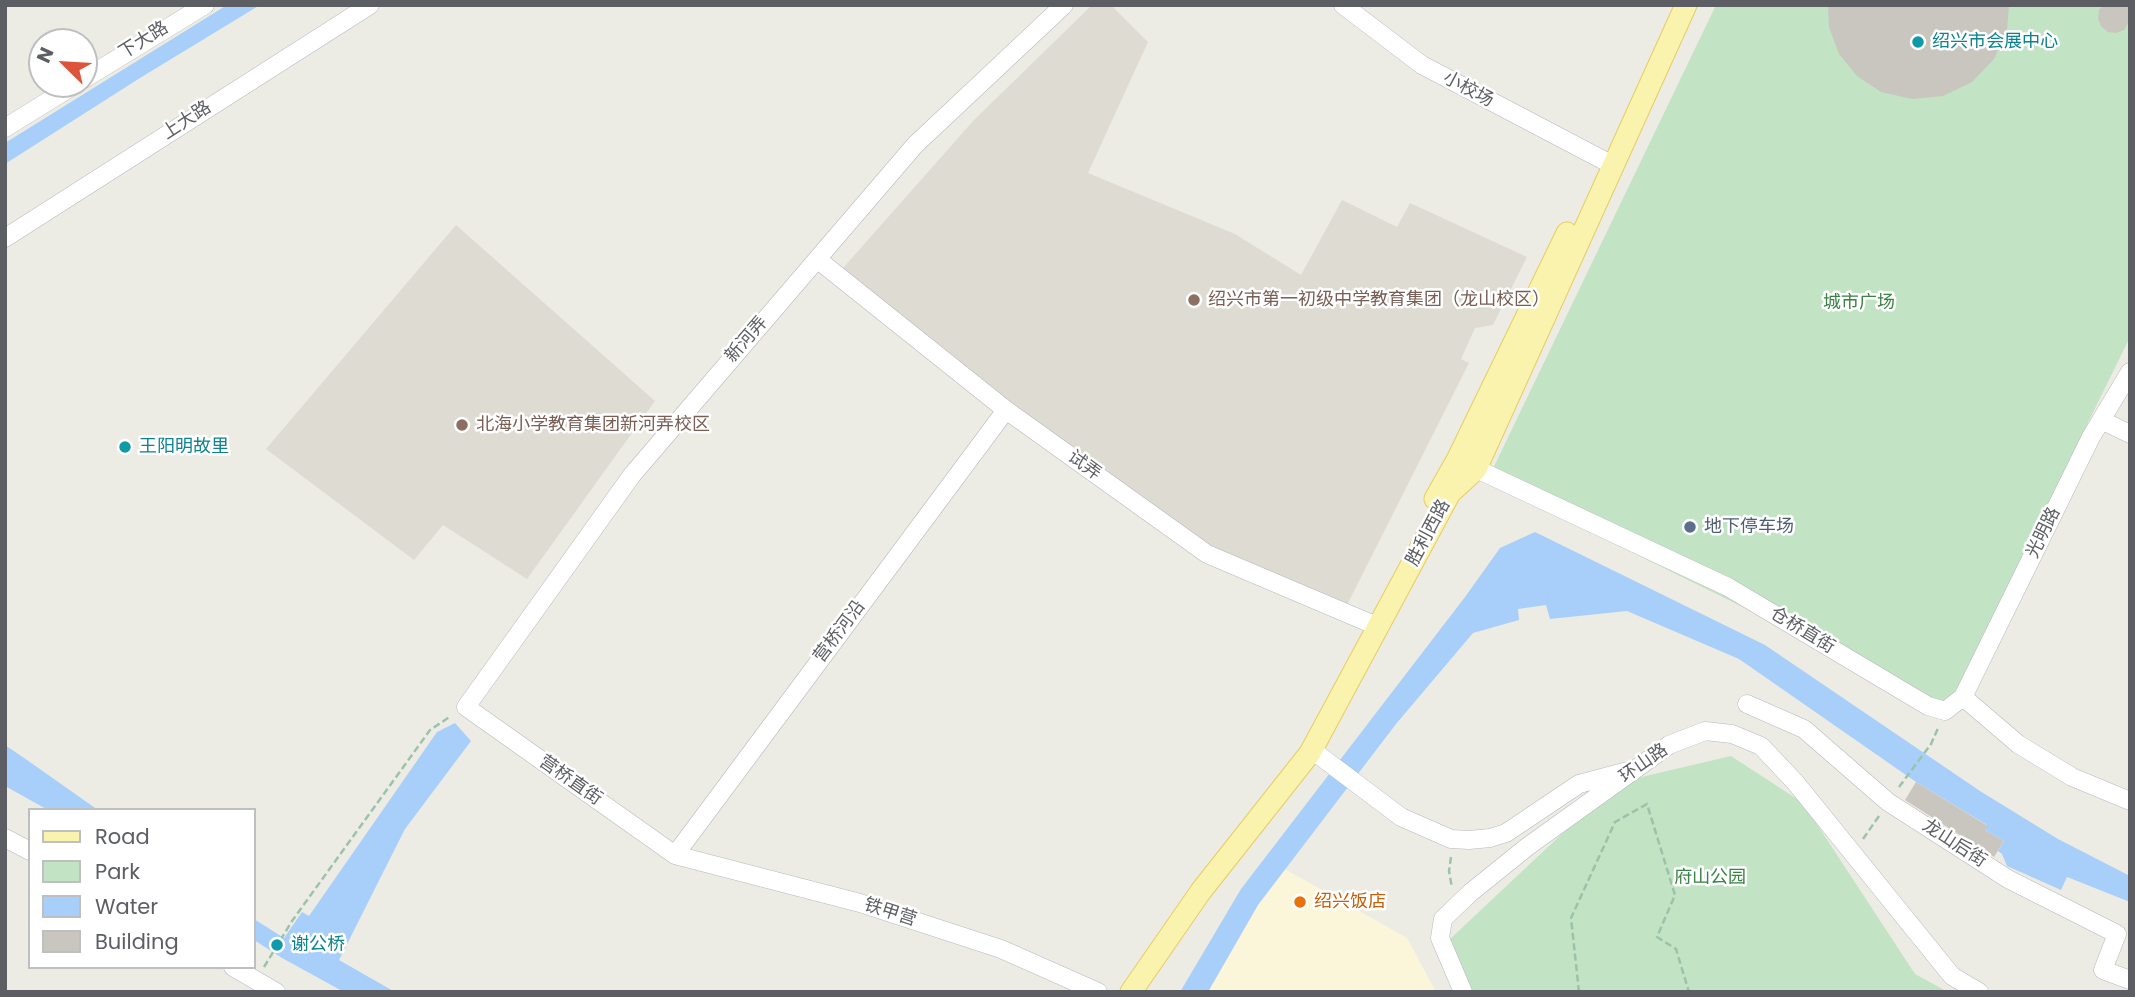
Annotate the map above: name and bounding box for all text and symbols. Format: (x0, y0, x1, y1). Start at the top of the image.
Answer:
street label: 下大路 (115, 18, 173, 64)
north arrow (28, 28, 98, 98)
place label: 绍兴市会展中心 (1932, 31, 2058, 53)
marker: 绍兴市会展中心 (1910, 34, 1926, 50)
text: N (30, 43, 60, 67)
street label: 小校场 (1439, 68, 1497, 112)
street label: 上大路 (158, 97, 216, 145)
place label: 绍兴市第一初级中学教育集团（龙山校区） (1208, 289, 1550, 311)
marker: 绍兴市第一初级中学教育集团（龙山校区） (1186, 292, 1202, 308)
park label: 城市广场 (1823, 292, 1895, 314)
street label: 新河弄 (721, 313, 773, 367)
place label: 北海小学教育集团新河弄校区 (476, 414, 710, 436)
marker: 北海小学教育集团新河弄校区 (454, 417, 470, 433)
place label: 王阳明故里 (139, 436, 229, 458)
marker: 王阳明故里 (117, 439, 133, 455)
street label: 试弄 (1063, 447, 1105, 485)
street label: 胜利西路 (1403, 496, 1455, 570)
street label: 光明路 (2022, 504, 2066, 562)
place label: 地下停车场 (1704, 516, 1794, 538)
marker: 地下停车场 (1682, 519, 1698, 535)
street label: 营桥河沿 (810, 597, 870, 667)
street label: 仓桥直街 (1766, 603, 1838, 659)
street label: 环山路 (1616, 740, 1672, 788)
street label: 营桥直街 (534, 752, 606, 810)
legend (28, 808, 256, 969)
street label: 龙山后街 (1918, 815, 1990, 873)
text: Road (95, 822, 150, 851)
text: Park (95, 857, 140, 886)
park label: 府山公园 (1674, 867, 1746, 889)
place label: 绍兴饭店 (1314, 891, 1386, 913)
text: Water (95, 892, 158, 921)
street label: 铁甲营 (861, 894, 919, 932)
marker: 绍兴饭店 (1292, 894, 1308, 910)
text: Building (95, 927, 179, 956)
place label: 谢公桥 (291, 934, 345, 956)
marker: 谢公桥 (269, 937, 285, 953)

